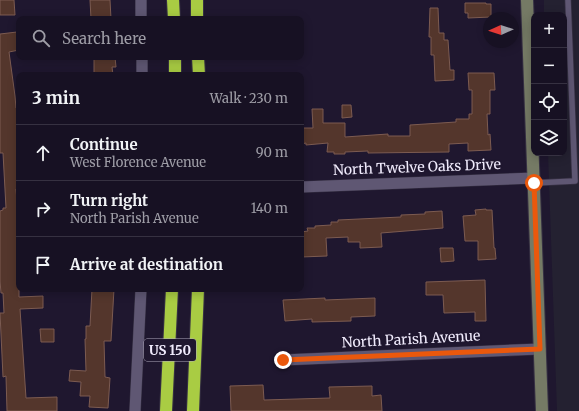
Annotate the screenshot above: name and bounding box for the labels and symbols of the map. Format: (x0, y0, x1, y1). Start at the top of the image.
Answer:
north arrow (483, 12, 519, 48)
street label: North Twelve Oaks Drive (333, 155, 501, 179)
route start (525, 174, 543, 192)
street label: North Parish Avenue (341, 326, 481, 352)
road number: US 150 (144, 339, 196, 361)
route end (274, 351, 292, 369)

